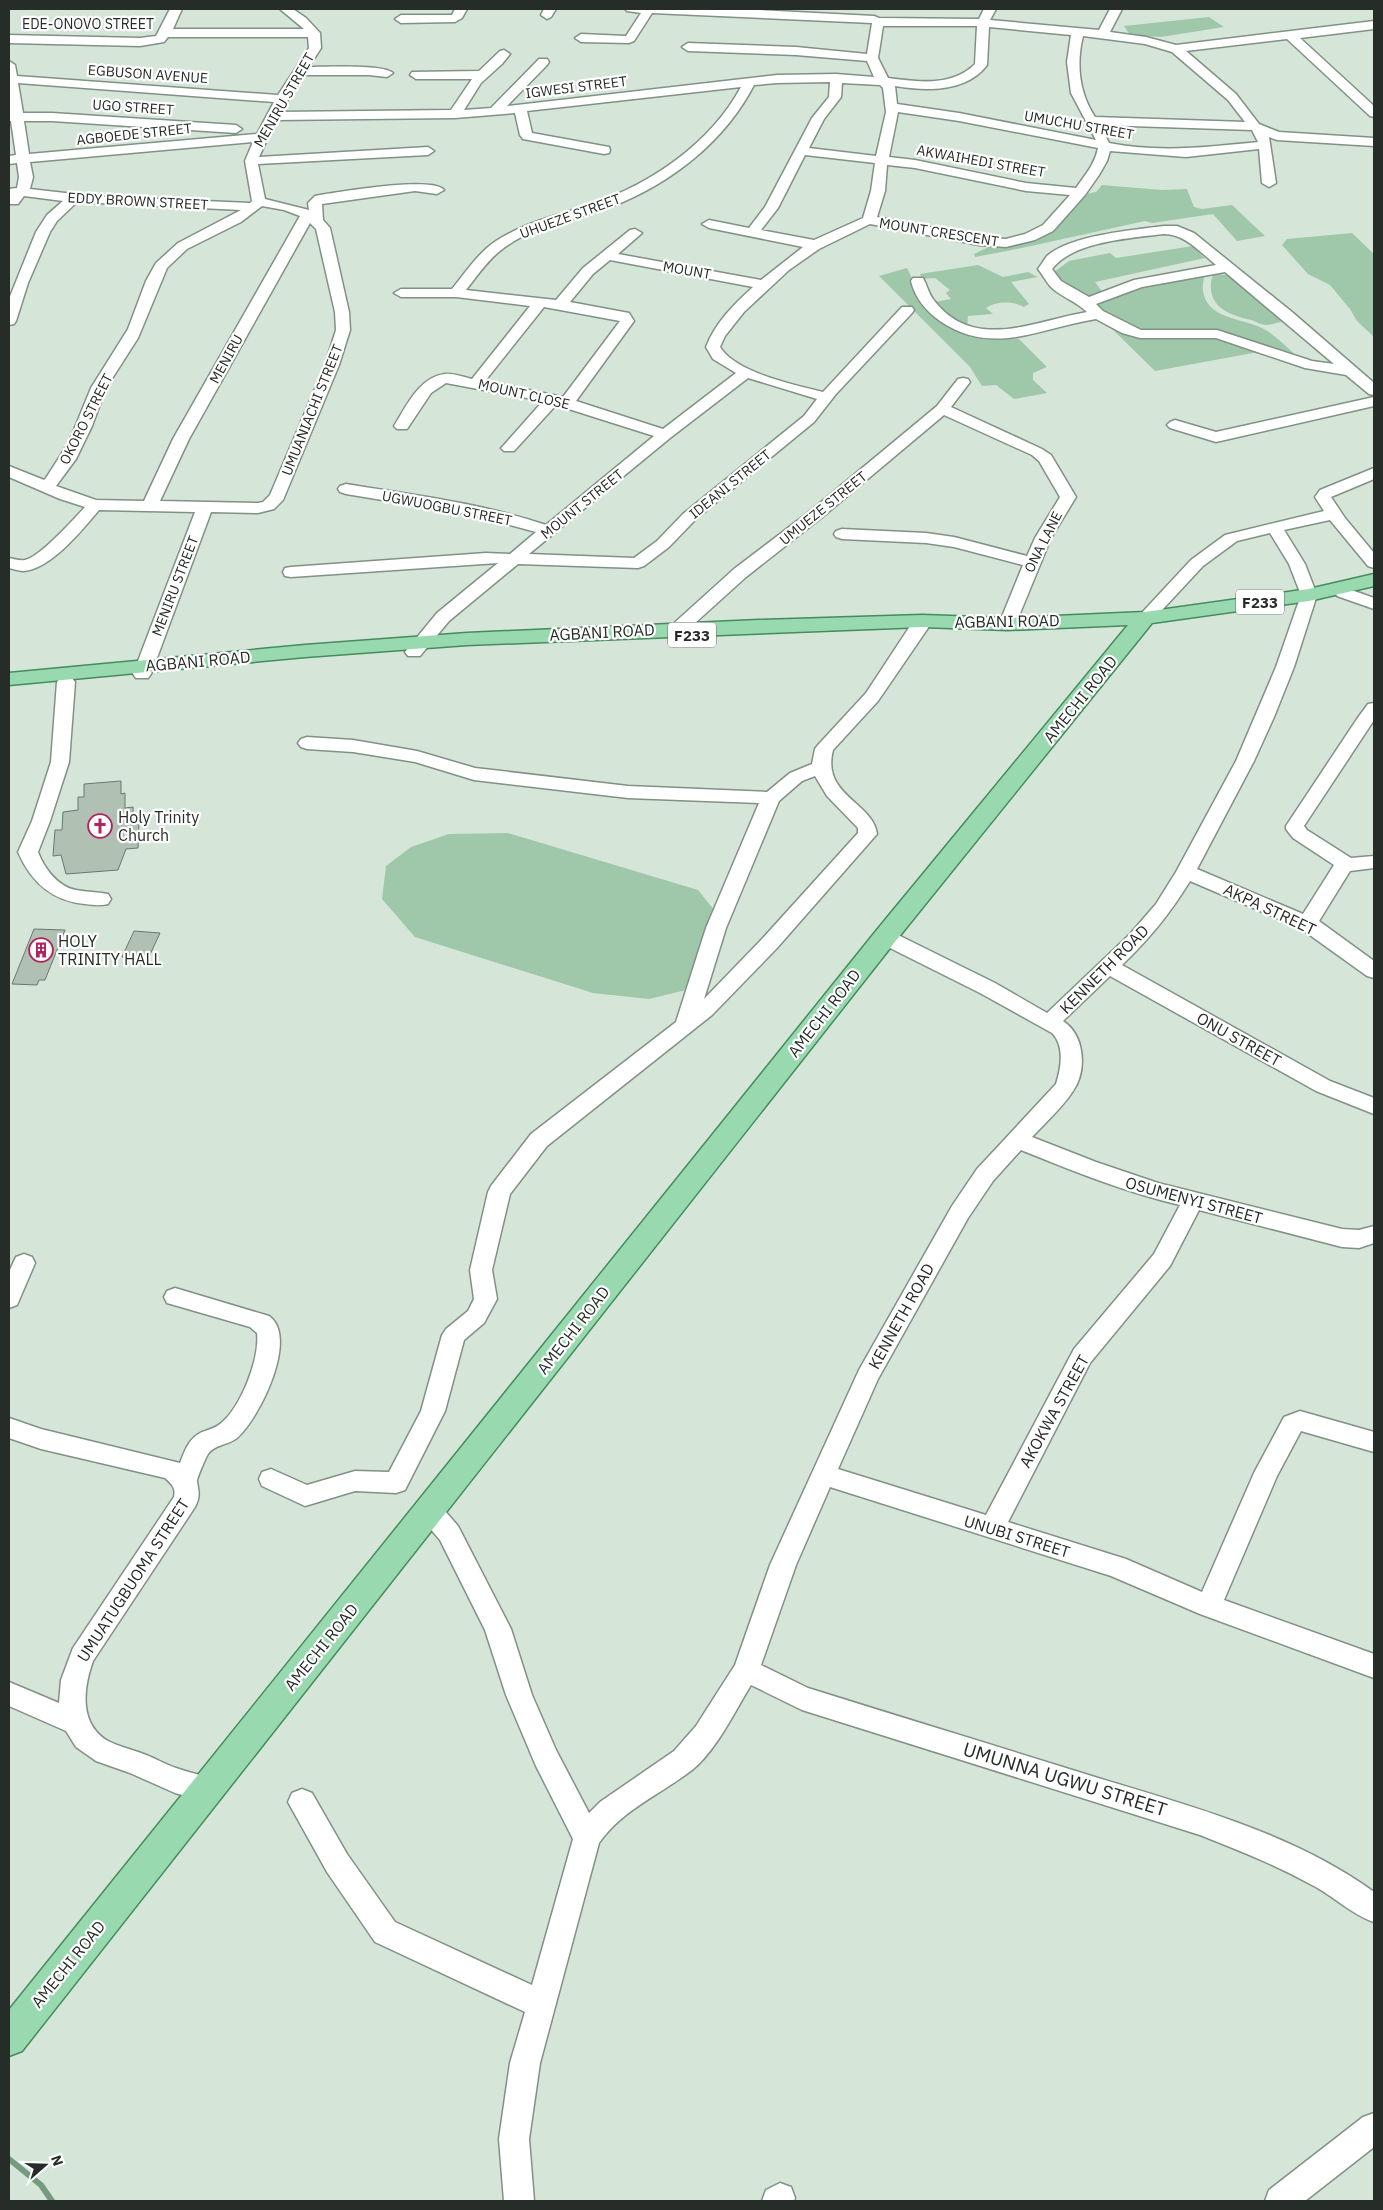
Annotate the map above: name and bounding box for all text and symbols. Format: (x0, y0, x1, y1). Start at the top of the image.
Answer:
street label: EDE-ONOVO STREET (22, 15, 154, 33)
street label: MENIRU STREET (250, 50, 318, 150)
street label: EGBUSON AVENUE (87, 61, 209, 87)
street label: IGWESI STREET (524, 72, 628, 102)
street label: UGO STREET (92, 95, 174, 119)
street label: UMUCHU STREET (1023, 106, 1135, 144)
street label: AGBOEDE STREET (75, 119, 193, 149)
street label: AKWAIHEDI STREET (915, 141, 1047, 181)
street label: EDDY BROWN STREET (67, 188, 209, 214)
street label: UHUEZE STREET (517, 189, 623, 243)
street label: MOUNT CRESCENT (878, 214, 1000, 250)
street label: MOUNT (661, 257, 713, 283)
street label: MENIRU (205, 331, 247, 387)
street label: UMUANIACHI STREET (277, 342, 347, 478)
street label: OKORO STREET (55, 371, 117, 467)
street label: MOUNT CLOSE (476, 375, 572, 413)
street label: IDEANI STREET (685, 445, 775, 523)
street label: MOUNT STREET (537, 465, 627, 543)
street label: UMUEZE STREET (776, 467, 870, 549)
street label: UGWUOGBU STREET (381, 487, 513, 529)
street label: ONA LANE (1020, 508, 1066, 576)
street label: MENIRU STREET (148, 533, 202, 639)
road number: F233 (1236, 590, 1284, 614)
street label: AGBANI ROAD (954, 610, 1060, 632)
street label: AGBANI ROAD (549, 619, 655, 645)
road number: F233 (668, 622, 716, 648)
street label: AGBANI ROAD (145, 646, 251, 676)
street label: AMECHI ROAD (1039, 651, 1121, 747)
place label: Holy Trinity Church (118, 807, 199, 845)
church icon: Holy Trinity Church (87, 813, 113, 839)
street label: AKPA STREET (1221, 879, 1319, 939)
street label: KENNETH ROAD (1055, 920, 1153, 1018)
place label: HOLY TRINITY HALL (58, 931, 162, 969)
building icon: HOLY TRINITY HALL (28, 937, 54, 963)
street label: AMECHI ROAD (783, 965, 865, 1061)
street label: ONU STREET (1193, 1008, 1285, 1070)
street label: OSUMENYI STREET (1123, 1172, 1265, 1228)
street label: KENNETH ROAD (864, 1260, 938, 1372)
street label: AMECHI ROAD (532, 1282, 614, 1378)
street label: AKOKWA STREET (1015, 1351, 1093, 1471)
street label: UMUATUGBUOMA STREET (73, 1495, 193, 1665)
street label: UNUBI STREET (962, 1510, 1072, 1562)
street label: AMECHI ROAD (280, 1599, 362, 1695)
street label: UMUNNA UGWU STREET (960, 1737, 1170, 1821)
street label: AMECHI ROAD (27, 1916, 109, 2012)
north arrow (20, 2140, 70, 2190)
text: N (47, 2153, 67, 2168)

